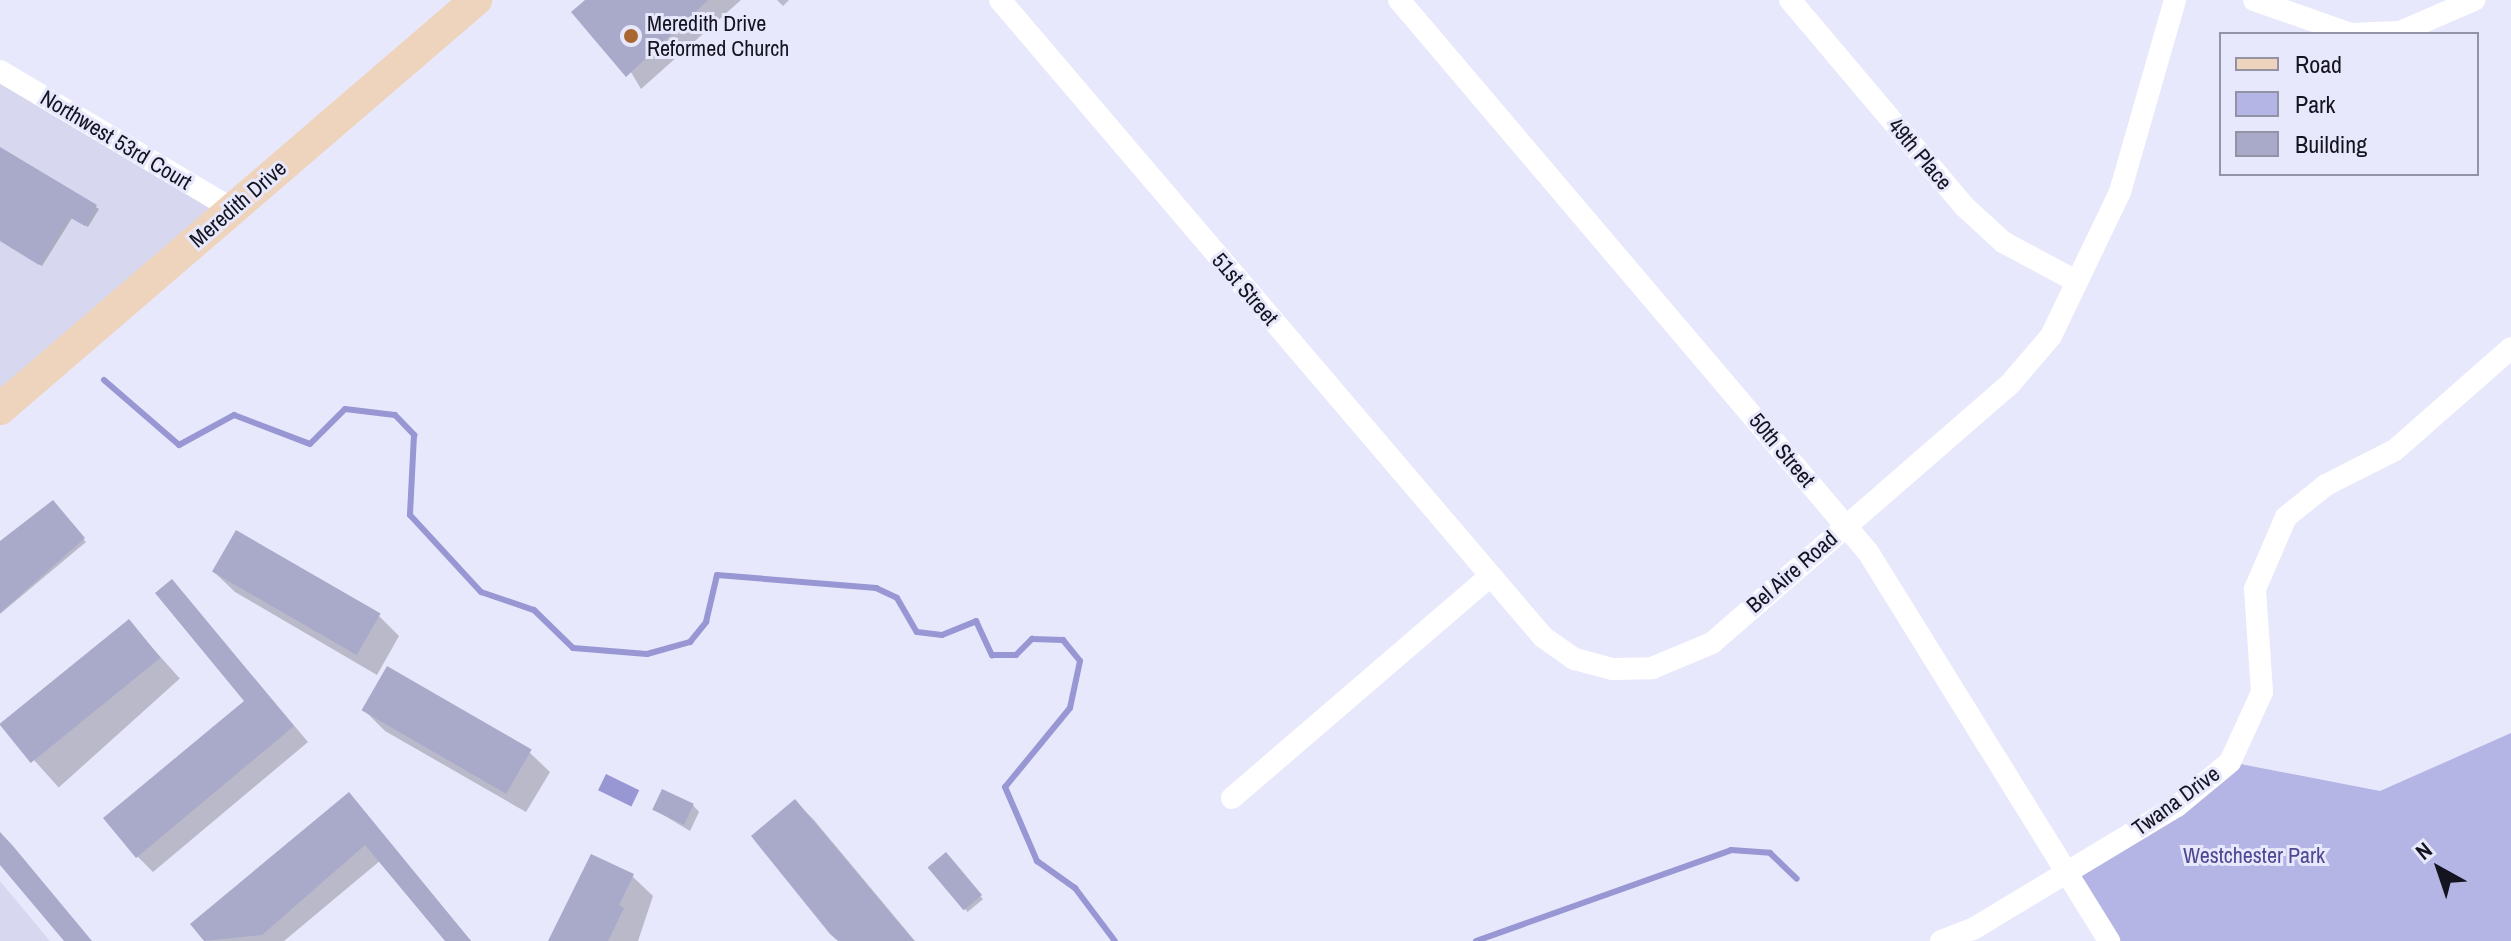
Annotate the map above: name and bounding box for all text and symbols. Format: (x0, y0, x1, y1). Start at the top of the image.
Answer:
place label: Meredith Drive Reformed Church (647, 10, 789, 62)
marker: Meredith Drive Reformed Church (622, 27, 640, 45)
legend (2219, 32, 2479, 176)
text: Road (2295, 48, 2342, 80)
street label: Northwest 53rd Court (36, 85, 196, 195)
text: Park (2295, 88, 2335, 120)
street label: 49th Place (1882, 113, 1958, 195)
text: Building (2295, 128, 2367, 160)
street label: Meredith Drive (184, 155, 292, 253)
street label: 51st Street (1206, 247, 1284, 331)
street label: 50th Street (1744, 408, 1820, 492)
street label: Bel Aire Road (1741, 525, 1843, 619)
street label: Twana Drive (2127, 761, 2225, 841)
north arrow (2399, 829, 2479, 909)
text: N (2409, 835, 2438, 866)
park label: Westchester Park (2183, 843, 2325, 869)

